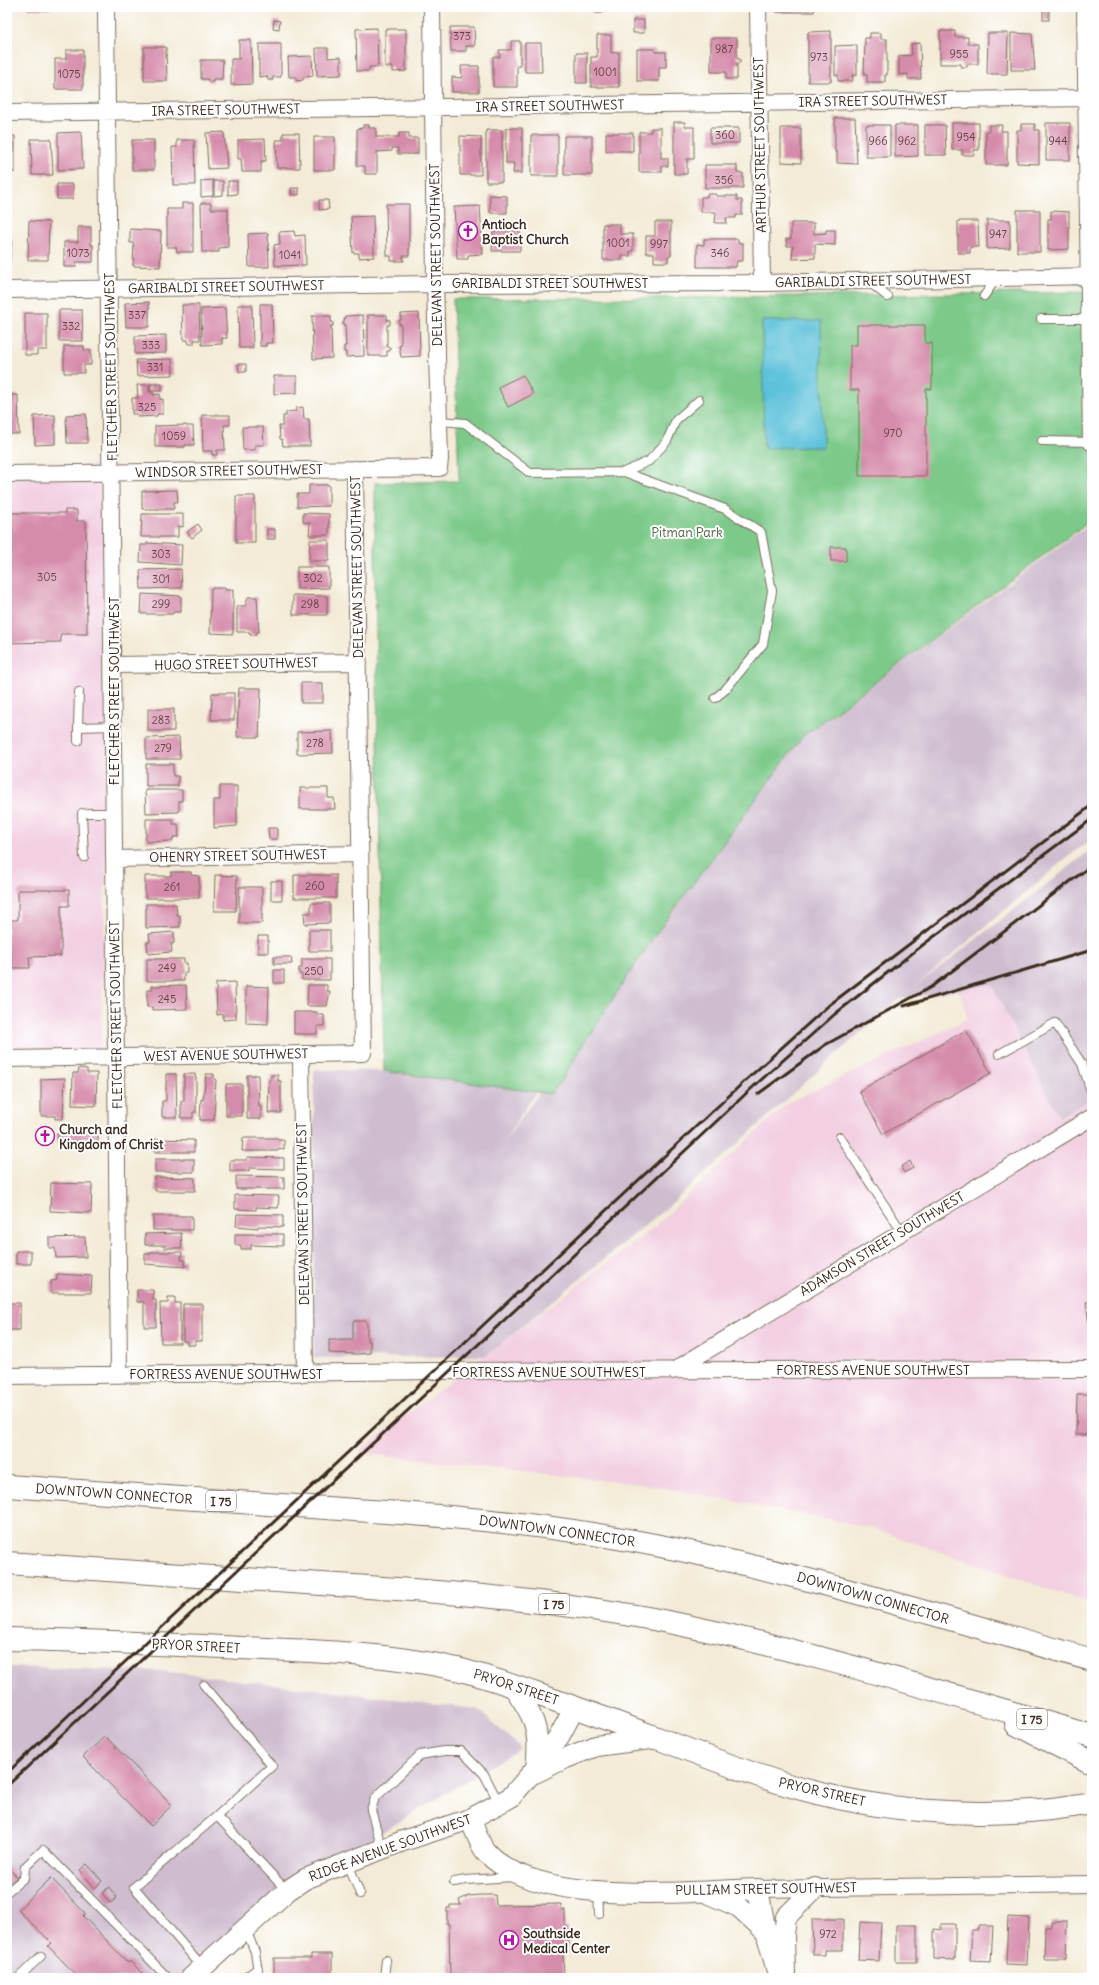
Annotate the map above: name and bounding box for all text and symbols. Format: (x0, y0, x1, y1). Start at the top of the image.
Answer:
house number: 373 (453, 29, 471, 43)
house number: 987 (715, 42, 734, 56)
house number: 955 (950, 47, 968, 61)
house number: 973 (810, 50, 828, 64)
street label: ARTHUR STREET SOUTHWEST (750, 57, 770, 233)
house number: 1001 (593, 65, 617, 79)
house number: 1075 (57, 67, 81, 81)
street label: IRA STREET SOUTHWEST (799, 91, 948, 111)
street label: IRA STREET SOUTHWEST (476, 96, 625, 116)
street label: IRA STREET SOUTHWEST (152, 100, 301, 120)
house number: 360 (715, 128, 735, 142)
house number: 954 (956, 130, 976, 144)
house number: 966 (868, 134, 888, 148)
house number: 962 (898, 134, 916, 148)
house number: 944 (1048, 134, 1068, 148)
street label: DELEVAN STREET SOUTHWEST (426, 163, 446, 347)
house number: 356 (715, 173, 733, 187)
place label: Antioch Baptist Church (482, 216, 569, 248)
church icon: Antioch Baptist Church (457, 220, 479, 242)
house number: 947 (989, 227, 1008, 241)
house number: 1001 (606, 236, 630, 250)
house number: 997 (650, 237, 669, 251)
house number: 1073 (66, 246, 90, 260)
house number: 346 (711, 246, 729, 260)
house number: 1041 (279, 248, 301, 262)
street label: GARIBALDI STREET SOUTHWEST (775, 271, 972, 291)
street label: FLETCHER STREET SOUTHWEST (101, 272, 121, 461)
street label: GARIBALDI STREET SOUTHWEST (452, 275, 648, 292)
street label: GARIBALDI STREET SOUTHWEST (128, 277, 325, 297)
house number: 337 (128, 308, 147, 322)
house number: 332 (62, 319, 80, 333)
house number: 333 (142, 338, 160, 352)
house number: 331 (147, 360, 163, 374)
house number: 325 (138, 400, 156, 414)
house number: 970 (884, 426, 902, 440)
house number: 1059 (162, 429, 186, 443)
street label: WINDSOR STREET SOUTHWEST (135, 461, 323, 481)
street label: DELEVAN STREET SOUTHWEST (347, 475, 367, 659)
park label: Pitman Park (651, 524, 723, 541)
house number: 303 (151, 547, 171, 561)
house number: 305 (37, 570, 57, 584)
house number: 302 (303, 571, 323, 585)
house number: 301 (152, 572, 170, 586)
street label: FLETCHER STREET SOUTHWEST (106, 597, 123, 785)
house number: 299 (152, 597, 170, 611)
house number: 298 (301, 597, 319, 611)
street label: HUGO STREET SOUTHWEST (154, 654, 318, 674)
house number: 283 (152, 713, 170, 727)
house number: 278 (306, 736, 324, 750)
house number: 279 (154, 741, 172, 755)
street label: OHENRY STREET SOUTHWEST (149, 846, 327, 866)
house number: 260 (305, 879, 325, 893)
house number: 261 (164, 880, 180, 894)
street label: FLETCHER STREET SOUTHWEST (106, 920, 126, 1109)
house number: 249 (158, 961, 176, 975)
house number: 250 (304, 964, 324, 978)
house number: 245 (158, 992, 176, 1006)
street label: WEST AVENUE SOUTHWEST (144, 1045, 309, 1065)
place label: Church and Kingdom of Christ (59, 1121, 164, 1153)
street label: DELEVAN STREET SOUTHWEST (293, 1122, 313, 1306)
church icon: Church and Kingdom of Christ (34, 1125, 56, 1147)
street label: ADAMSON STREET SOUTHWEST (797, 1188, 968, 1300)
street label: FORTRESS AVENUE SOUTHWEST (776, 1362, 970, 1379)
street label: FORTRESS AVENUE SOUTHWEST (452, 1364, 646, 1381)
street label: FORTRESS AVENUE SOUTHWEST (129, 1366, 323, 1383)
street label: DOWNTOWN CONNECTOR (35, 1480, 193, 1508)
road number: I 75 (206, 1491, 236, 1511)
street label: DOWNTOWN CONNECTOR (478, 1512, 636, 1550)
street label: DOWNTOWN CONNECTOR (795, 1568, 951, 1628)
road number: I 75 (539, 1594, 569, 1614)
street label: PRYOR STREET (151, 1635, 241, 1657)
street label: PRYOR STREET (471, 1665, 561, 1709)
road number: I 75 (1017, 1709, 1047, 1729)
street label: PRYOR STREET (777, 1774, 867, 1810)
street label: RIDGE AVENUE SOUTHWEST (307, 1811, 474, 1885)
street label: PULLIAM STREET SOUTHWEST (675, 1879, 857, 1899)
place label: Southside Medical Center (523, 1925, 611, 1957)
house number: 972 (819, 1927, 837, 1941)
hospital icon: Southside Medical Center (498, 1929, 520, 1951)

